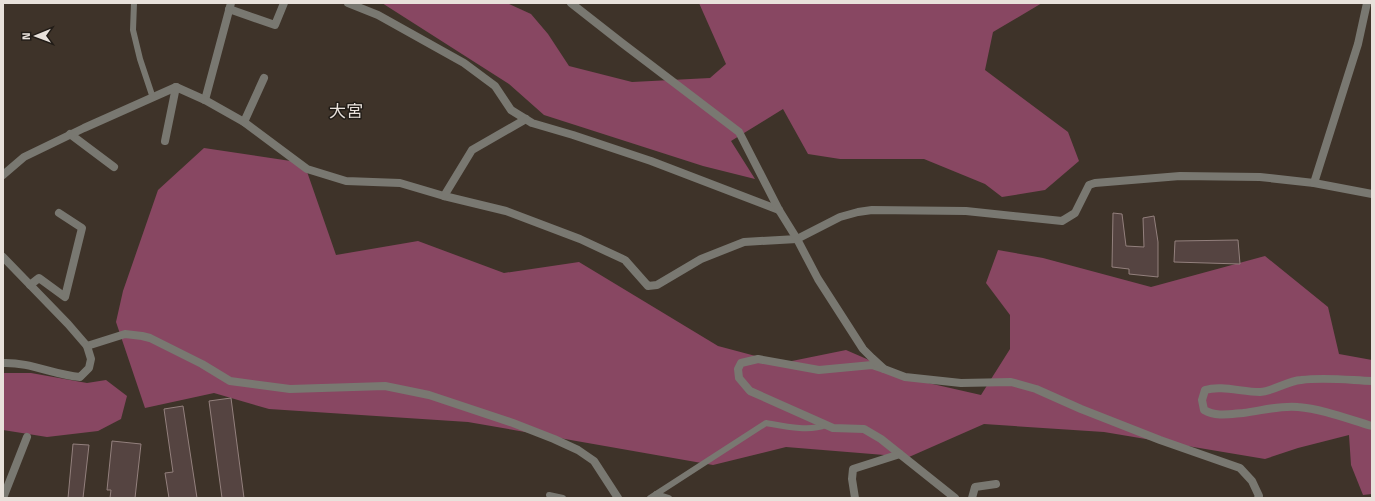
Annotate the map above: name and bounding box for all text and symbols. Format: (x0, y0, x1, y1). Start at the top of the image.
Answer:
north arrow (16, 16, 56, 56)
text: N (18, 32, 34, 40)
district label: 大宮 (329, 98, 363, 124)

